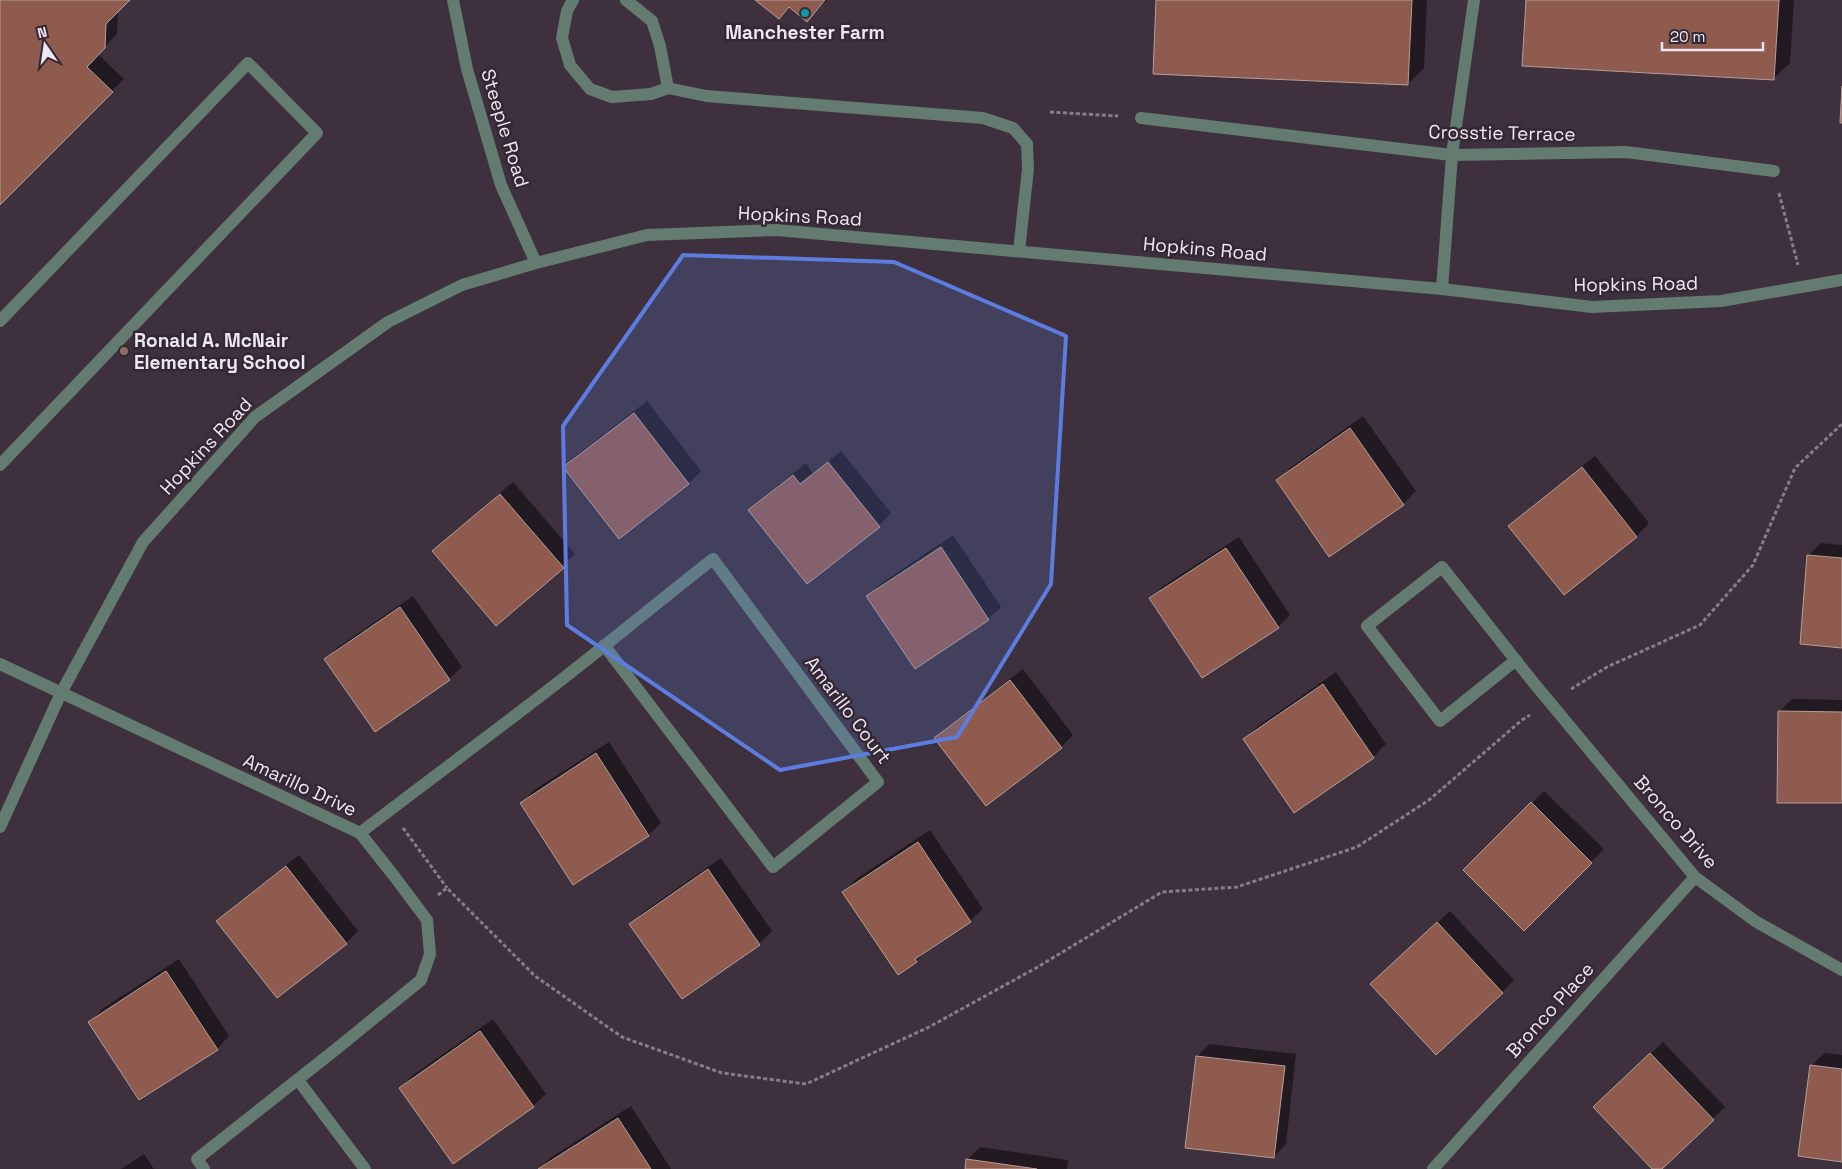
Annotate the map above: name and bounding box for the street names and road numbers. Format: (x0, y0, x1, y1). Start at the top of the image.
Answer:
street label: Steeple Road (475, 66, 535, 190)
street label: Crosstie Terrace (1428, 119, 1576, 147)
street label: Hopkins Road (737, 200, 863, 232)
street label: Hopkins Road (1142, 231, 1268, 267)
street label: Hopkins Road (1574, 270, 1698, 298)
street label: Hopkins Road (154, 392, 258, 500)
street label: Amarillo Court (799, 651, 897, 769)
street label: Amarillo Drive (239, 748, 361, 822)
street label: Bronco Drive (1628, 770, 1724, 874)
street label: Bronco Place (1501, 957, 1599, 1063)

